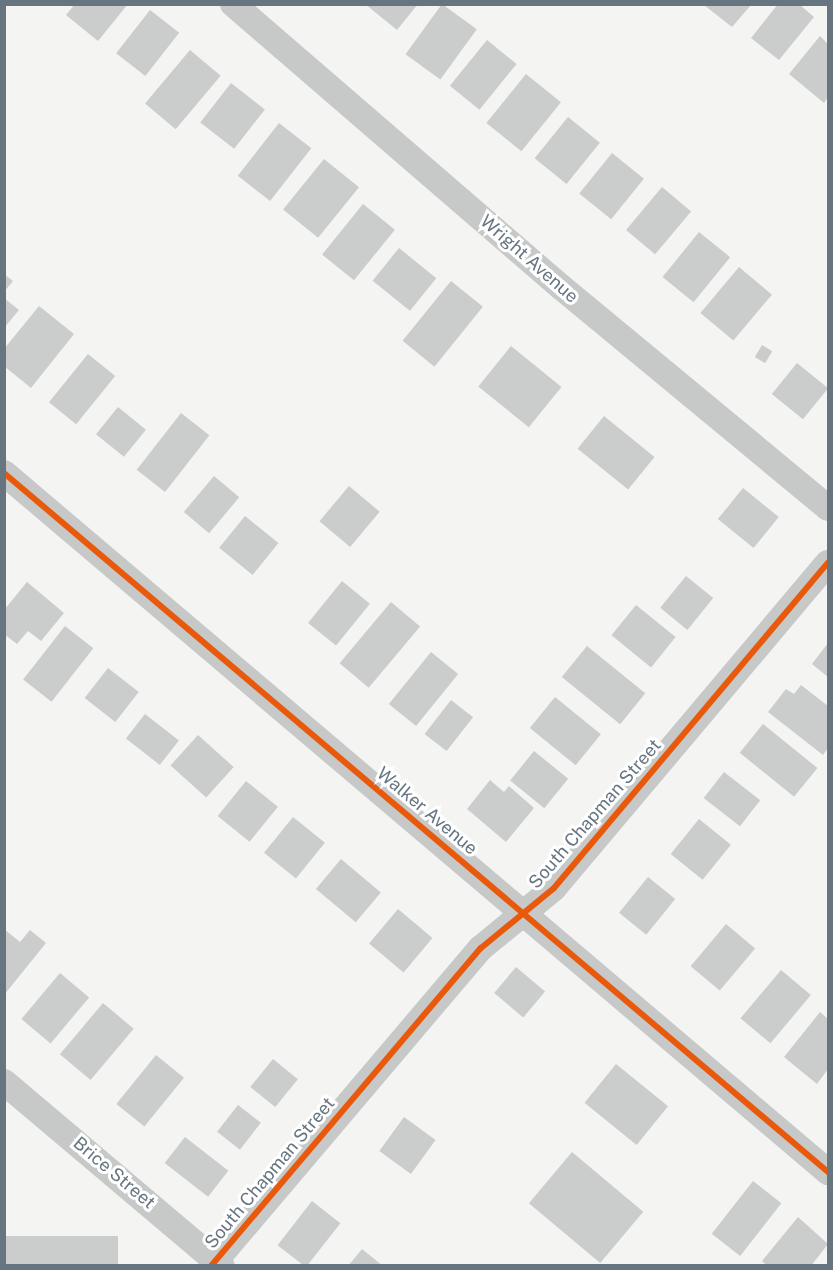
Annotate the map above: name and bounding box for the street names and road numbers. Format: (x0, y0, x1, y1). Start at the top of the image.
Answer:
street label: Wright Avenue (476, 211, 582, 307)
street label: South Chapman Street (524, 735, 666, 893)
street label: Walker Avenue (372, 763, 482, 859)
street label: South Chapman Street (200, 1093, 340, 1253)
street label: Brice Street (69, 1132, 159, 1214)

